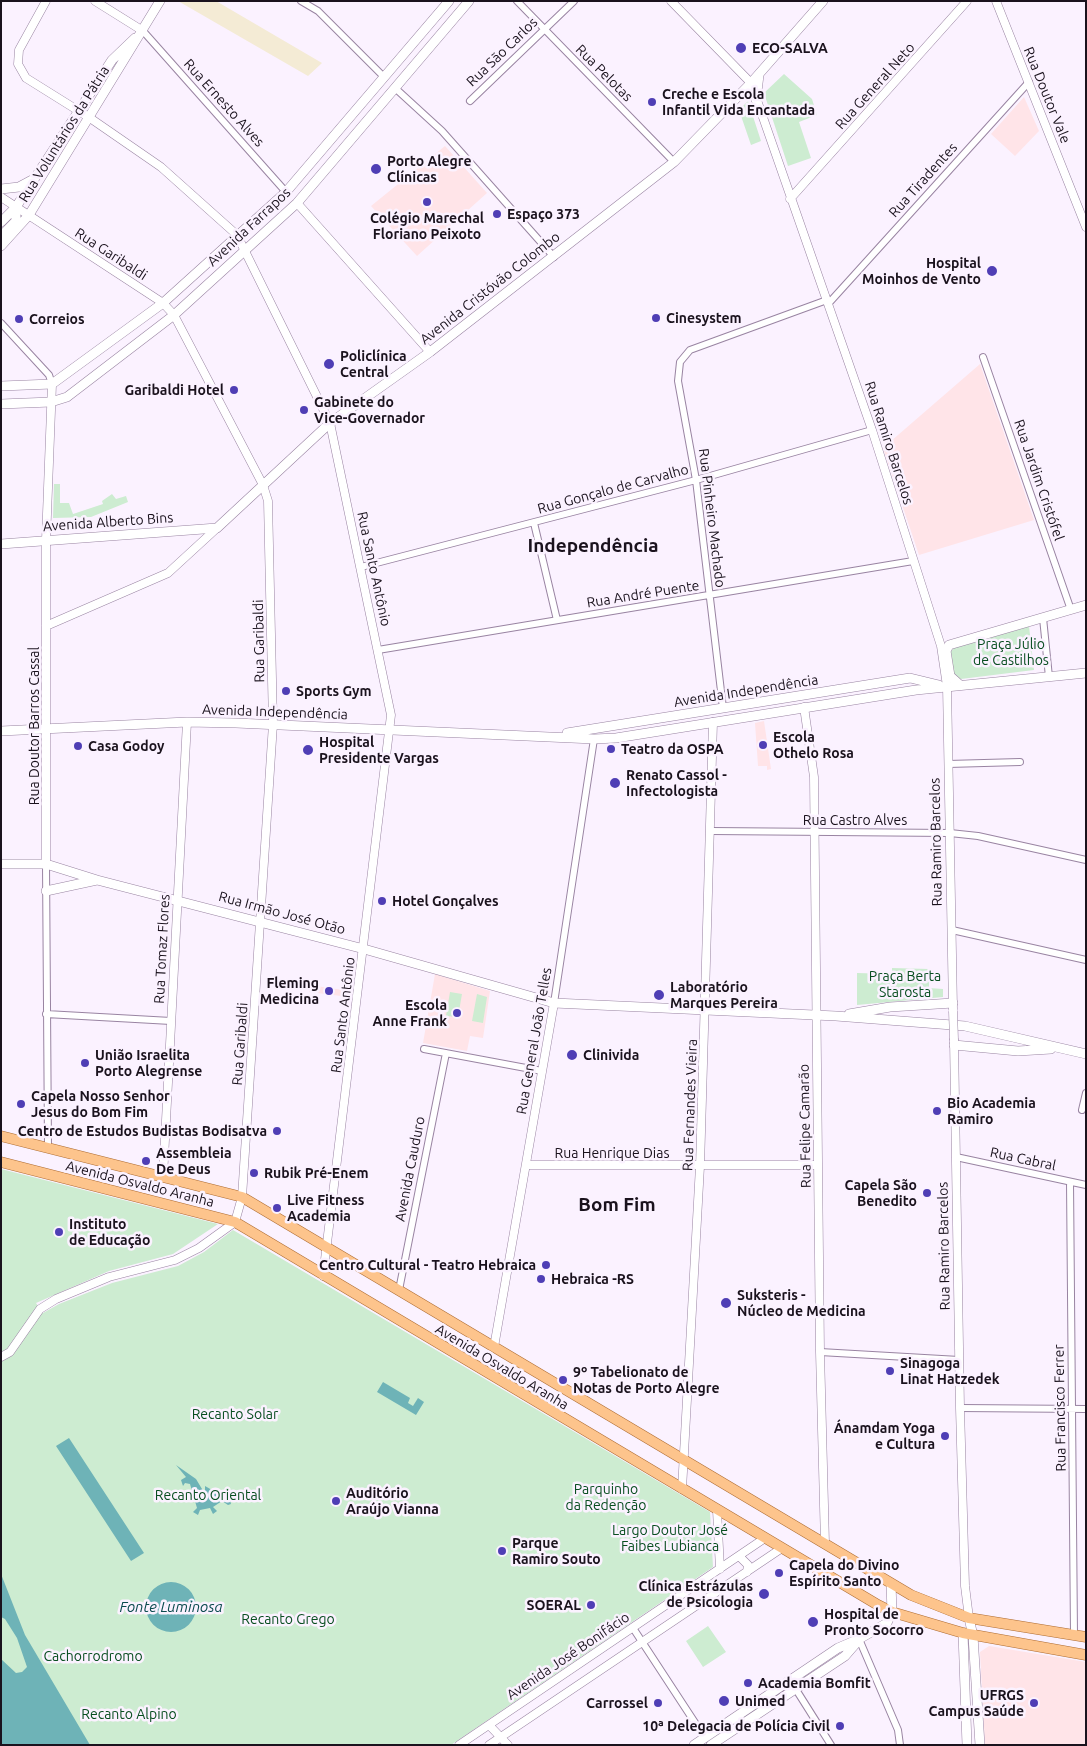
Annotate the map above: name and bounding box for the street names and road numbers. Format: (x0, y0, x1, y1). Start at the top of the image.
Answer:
street label: Rua São Carlos (463, 14, 541, 90)
street label: Rua General Neto (832, 39, 918, 133)
street label: Rua Pelotas (572, 41, 636, 105)
street label: Rua Doutor Vale (1020, 44, 1074, 146)
street label: Rua Ernesto Alves (180, 56, 268, 150)
street label: Rua Voluntários da Pátria (15, 63, 113, 205)
street label: Rua Tiradentes (885, 139, 961, 221)
street label: Avenida Farrapos (204, 184, 294, 270)
street label: Rua Garibaldi (72, 224, 150, 284)
street label: Avenida Cristóvão Colombo (417, 228, 563, 348)
street label: Rua Ramiro Barcelos (861, 379, 917, 507)
street label: Rua Jardim Cristófel (1010, 417, 1068, 543)
street label: Rua Pinheiro Machado (695, 447, 729, 589)
street label: Rua Gonçalo de Carvalho (536, 461, 690, 517)
street label: Avenida Alberto Bins (42, 509, 174, 535)
street label: Rua Santo Antônio (354, 510, 394, 628)
street label: Rua André Puente (585, 577, 701, 611)
street label: Rua Garibaldi (250, 599, 268, 683)
street label: Rua Doutor Barros Cassal (26, 647, 42, 805)
street label: Avenida Independência (673, 671, 819, 711)
street label: Avenida Independência (202, 701, 348, 723)
street label: Rua Ramiro Barcelos (926, 778, 946, 906)
street label: Rua Castro Alves (803, 812, 907, 828)
street label: Rua Irmão José Otão (217, 888, 347, 938)
street label: Rua Tomaz Flores (151, 894, 173, 1004)
street label: Rua Santo Antônio (328, 956, 358, 1074)
street label: Rua General João Telles (513, 966, 555, 1116)
street label: Rua Garibaldi (229, 1002, 251, 1086)
street label: Rua Fernandes Vieira (679, 1039, 701, 1171)
street label: Rua Felipe Camarão (796, 1064, 814, 1188)
street label: Avenida Cauduro (392, 1115, 428, 1223)
street label: Rua Cabral (988, 1144, 1058, 1174)
street label: Rua Henrique Dias (555, 1145, 669, 1161)
street label: Avenida Osvaldo Aranha (64, 1157, 216, 1211)
street label: Rua Ramiro Barcelos (934, 1182, 954, 1310)
street label: Avenida Osvaldo Aranha (432, 1321, 572, 1413)
street label: Rua Francisco Ferrer (1050, 1344, 1070, 1472)
street label: Avenida José Bonifácio (503, 1609, 633, 1703)

